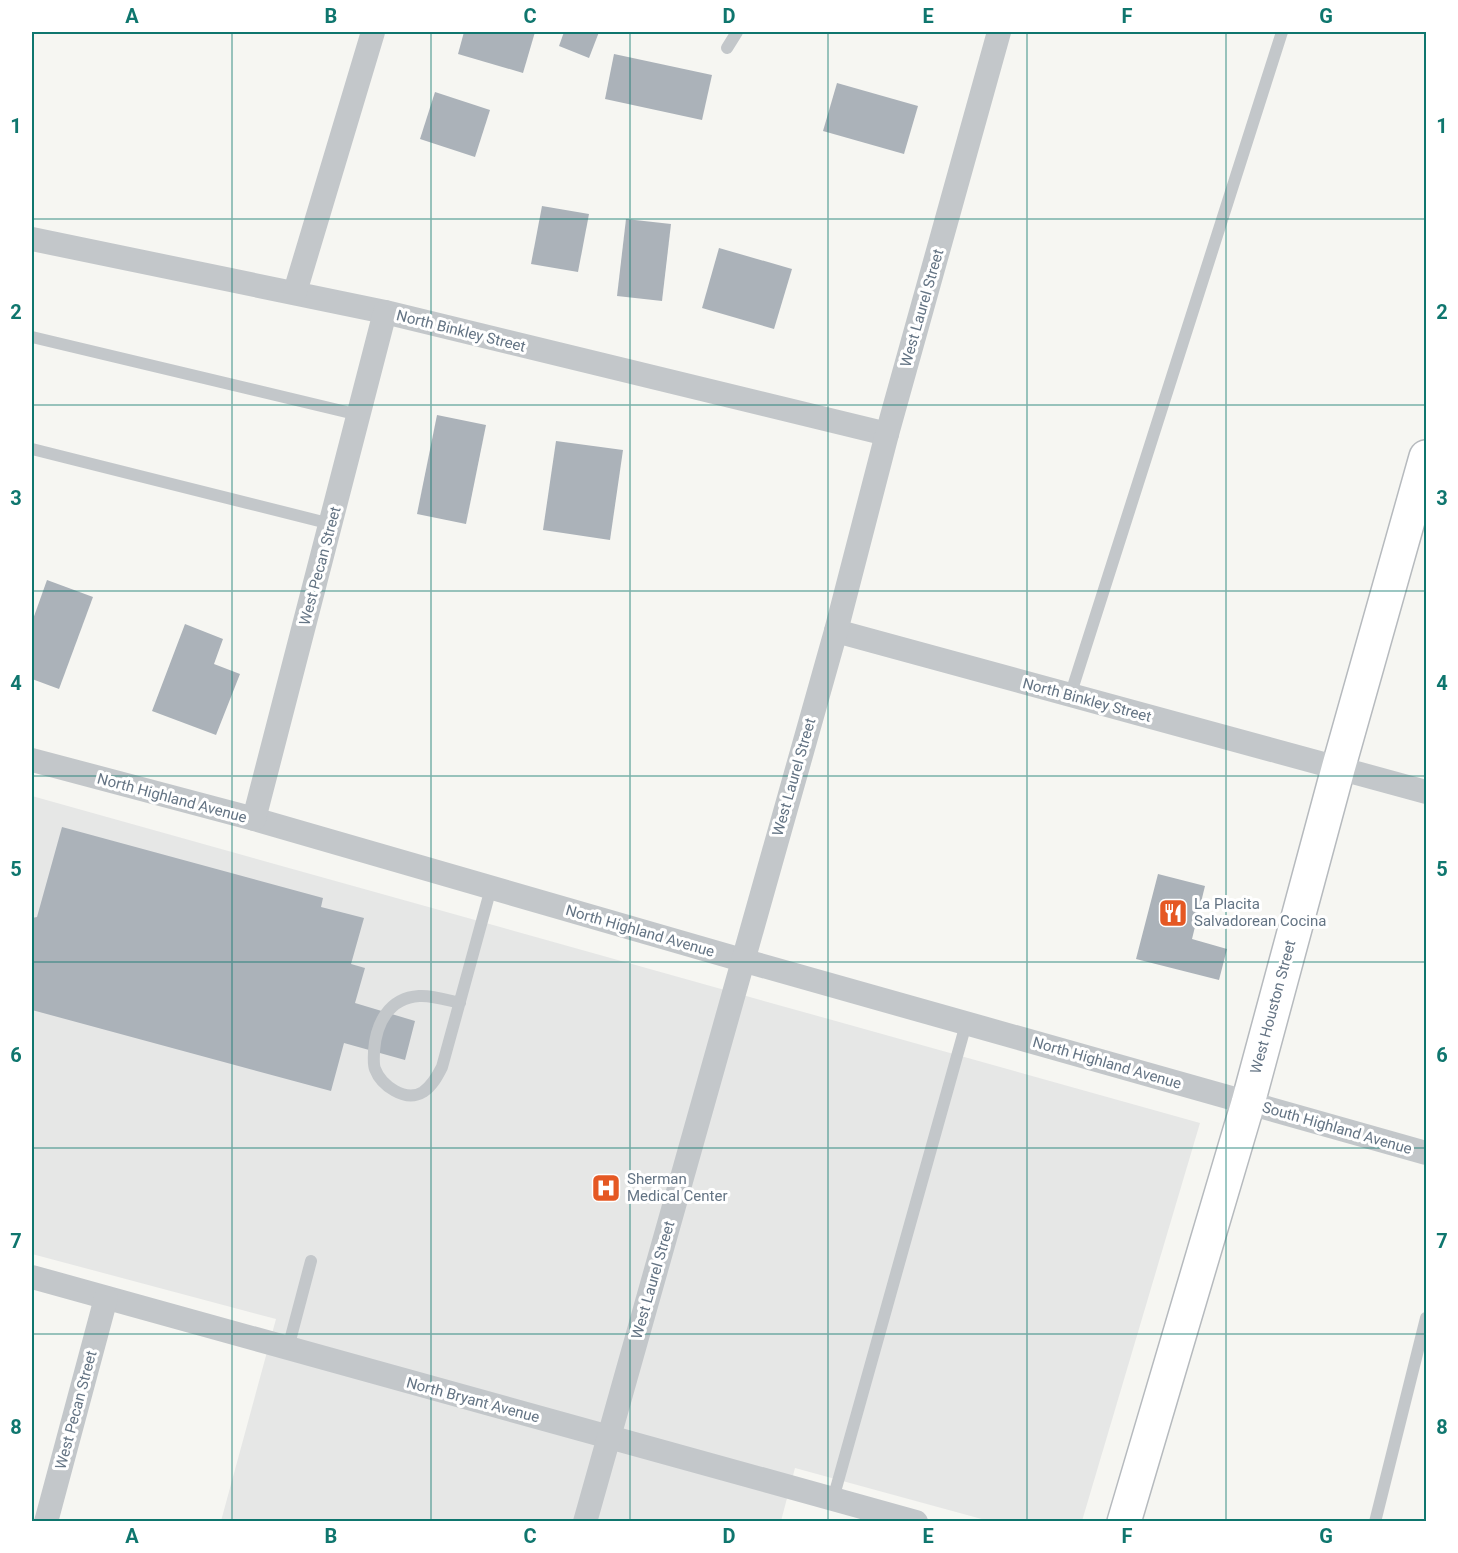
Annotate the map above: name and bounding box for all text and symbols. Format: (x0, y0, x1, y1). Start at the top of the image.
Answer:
text: A (125, 4, 139, 28)
text: B (325, 4, 337, 28)
text: C (523, 4, 537, 28)
text: D (723, 4, 736, 28)
text: E (922, 4, 934, 28)
text: F (1122, 4, 1133, 28)
text: G (1319, 4, 1333, 28)
text: 1 (10, 114, 22, 138)
text: 1 (1436, 114, 1448, 138)
street label: West Laurel Street (897, 247, 947, 369)
text: 2 (10, 300, 22, 324)
text: 2 (1436, 300, 1448, 324)
street label: North Binkley Street (395, 306, 527, 356)
text: 3 (10, 486, 22, 510)
text: 3 (1436, 486, 1448, 510)
street label: West Pecan Street (295, 505, 345, 627)
text: 4 (10, 671, 22, 695)
text: 4 (1436, 671, 1448, 695)
street label: North Binkley Street (1021, 674, 1153, 726)
street label: West Laurel Street (769, 716, 819, 838)
street label: North Highland Avenue (95, 769, 249, 827)
text: 5 (10, 857, 22, 881)
text: 5 (1436, 857, 1448, 881)
place label: La Placita Salvadorean Cocina (1194, 895, 1326, 930)
restaurant icon: La Placita Salvadorean Cocina (1157, 897, 1189, 929)
street label: North Highland Avenue (564, 901, 717, 961)
street label: West Houston Street (1247, 938, 1300, 1076)
street label: North Highland Avenue (1031, 1033, 1184, 1093)
text: 6 (10, 1043, 22, 1067)
text: 6 (1436, 1043, 1448, 1067)
street label: South Highland Avenue (1260, 1098, 1414, 1158)
place label: Sherman Medical Center (627, 1170, 727, 1205)
hospital icon: Sherman Medical Center (590, 1172, 622, 1204)
street label: West Laurel Street (628, 1219, 678, 1341)
text: 7 (10, 1229, 22, 1253)
text: 7 (1436, 1229, 1448, 1253)
street label: West Pecan Street (51, 1349, 101, 1471)
street label: North Bryant Avenue (404, 1374, 542, 1426)
text: 8 (10, 1415, 22, 1439)
text: 8 (1436, 1415, 1448, 1439)
text: A (125, 1524, 139, 1548)
text: B (325, 1524, 337, 1548)
text: C (523, 1524, 537, 1548)
text: D (723, 1524, 736, 1548)
text: E (922, 1524, 934, 1548)
text: F (1122, 1524, 1133, 1548)
text: G (1319, 1524, 1333, 1548)

